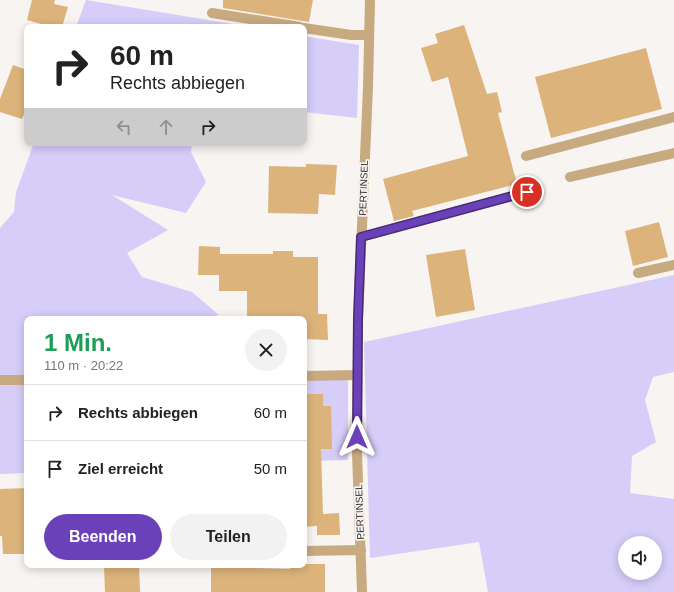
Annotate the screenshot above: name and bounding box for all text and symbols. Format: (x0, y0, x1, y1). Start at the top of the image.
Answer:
icon: right (44, 40, 96, 92)
text: 60 m (110, 40, 174, 71)
text: Rechts abbiegen (110, 73, 245, 93)
icon: left (113, 116, 135, 138)
icon: ahead (155, 116, 177, 138)
icon: right (197, 116, 219, 138)
street label: PERTINSEL (357, 160, 370, 216)
pin (510, 175, 544, 209)
icon: arrive (516, 181, 538, 203)
text: 1 Min. (44, 329, 112, 356)
button: close (245, 329, 287, 371)
text: 110 m · 20:22 (44, 358, 123, 373)
icon: right (44, 402, 66, 424)
text: Rechts abbiegen (78, 404, 198, 421)
text: 60 m (254, 404, 287, 421)
position arrow (336, 416, 378, 458)
icon: arrive (44, 458, 66, 480)
text: Ziel erreicht (78, 460, 163, 477)
text: 50 m (254, 460, 287, 477)
street label: PERTINSEL (353, 484, 366, 540)
button: Beenden (44, 514, 162, 560)
button: Teilen (170, 514, 287, 560)
map controls (618, 536, 662, 580)
button: sound (618, 536, 662, 580)

